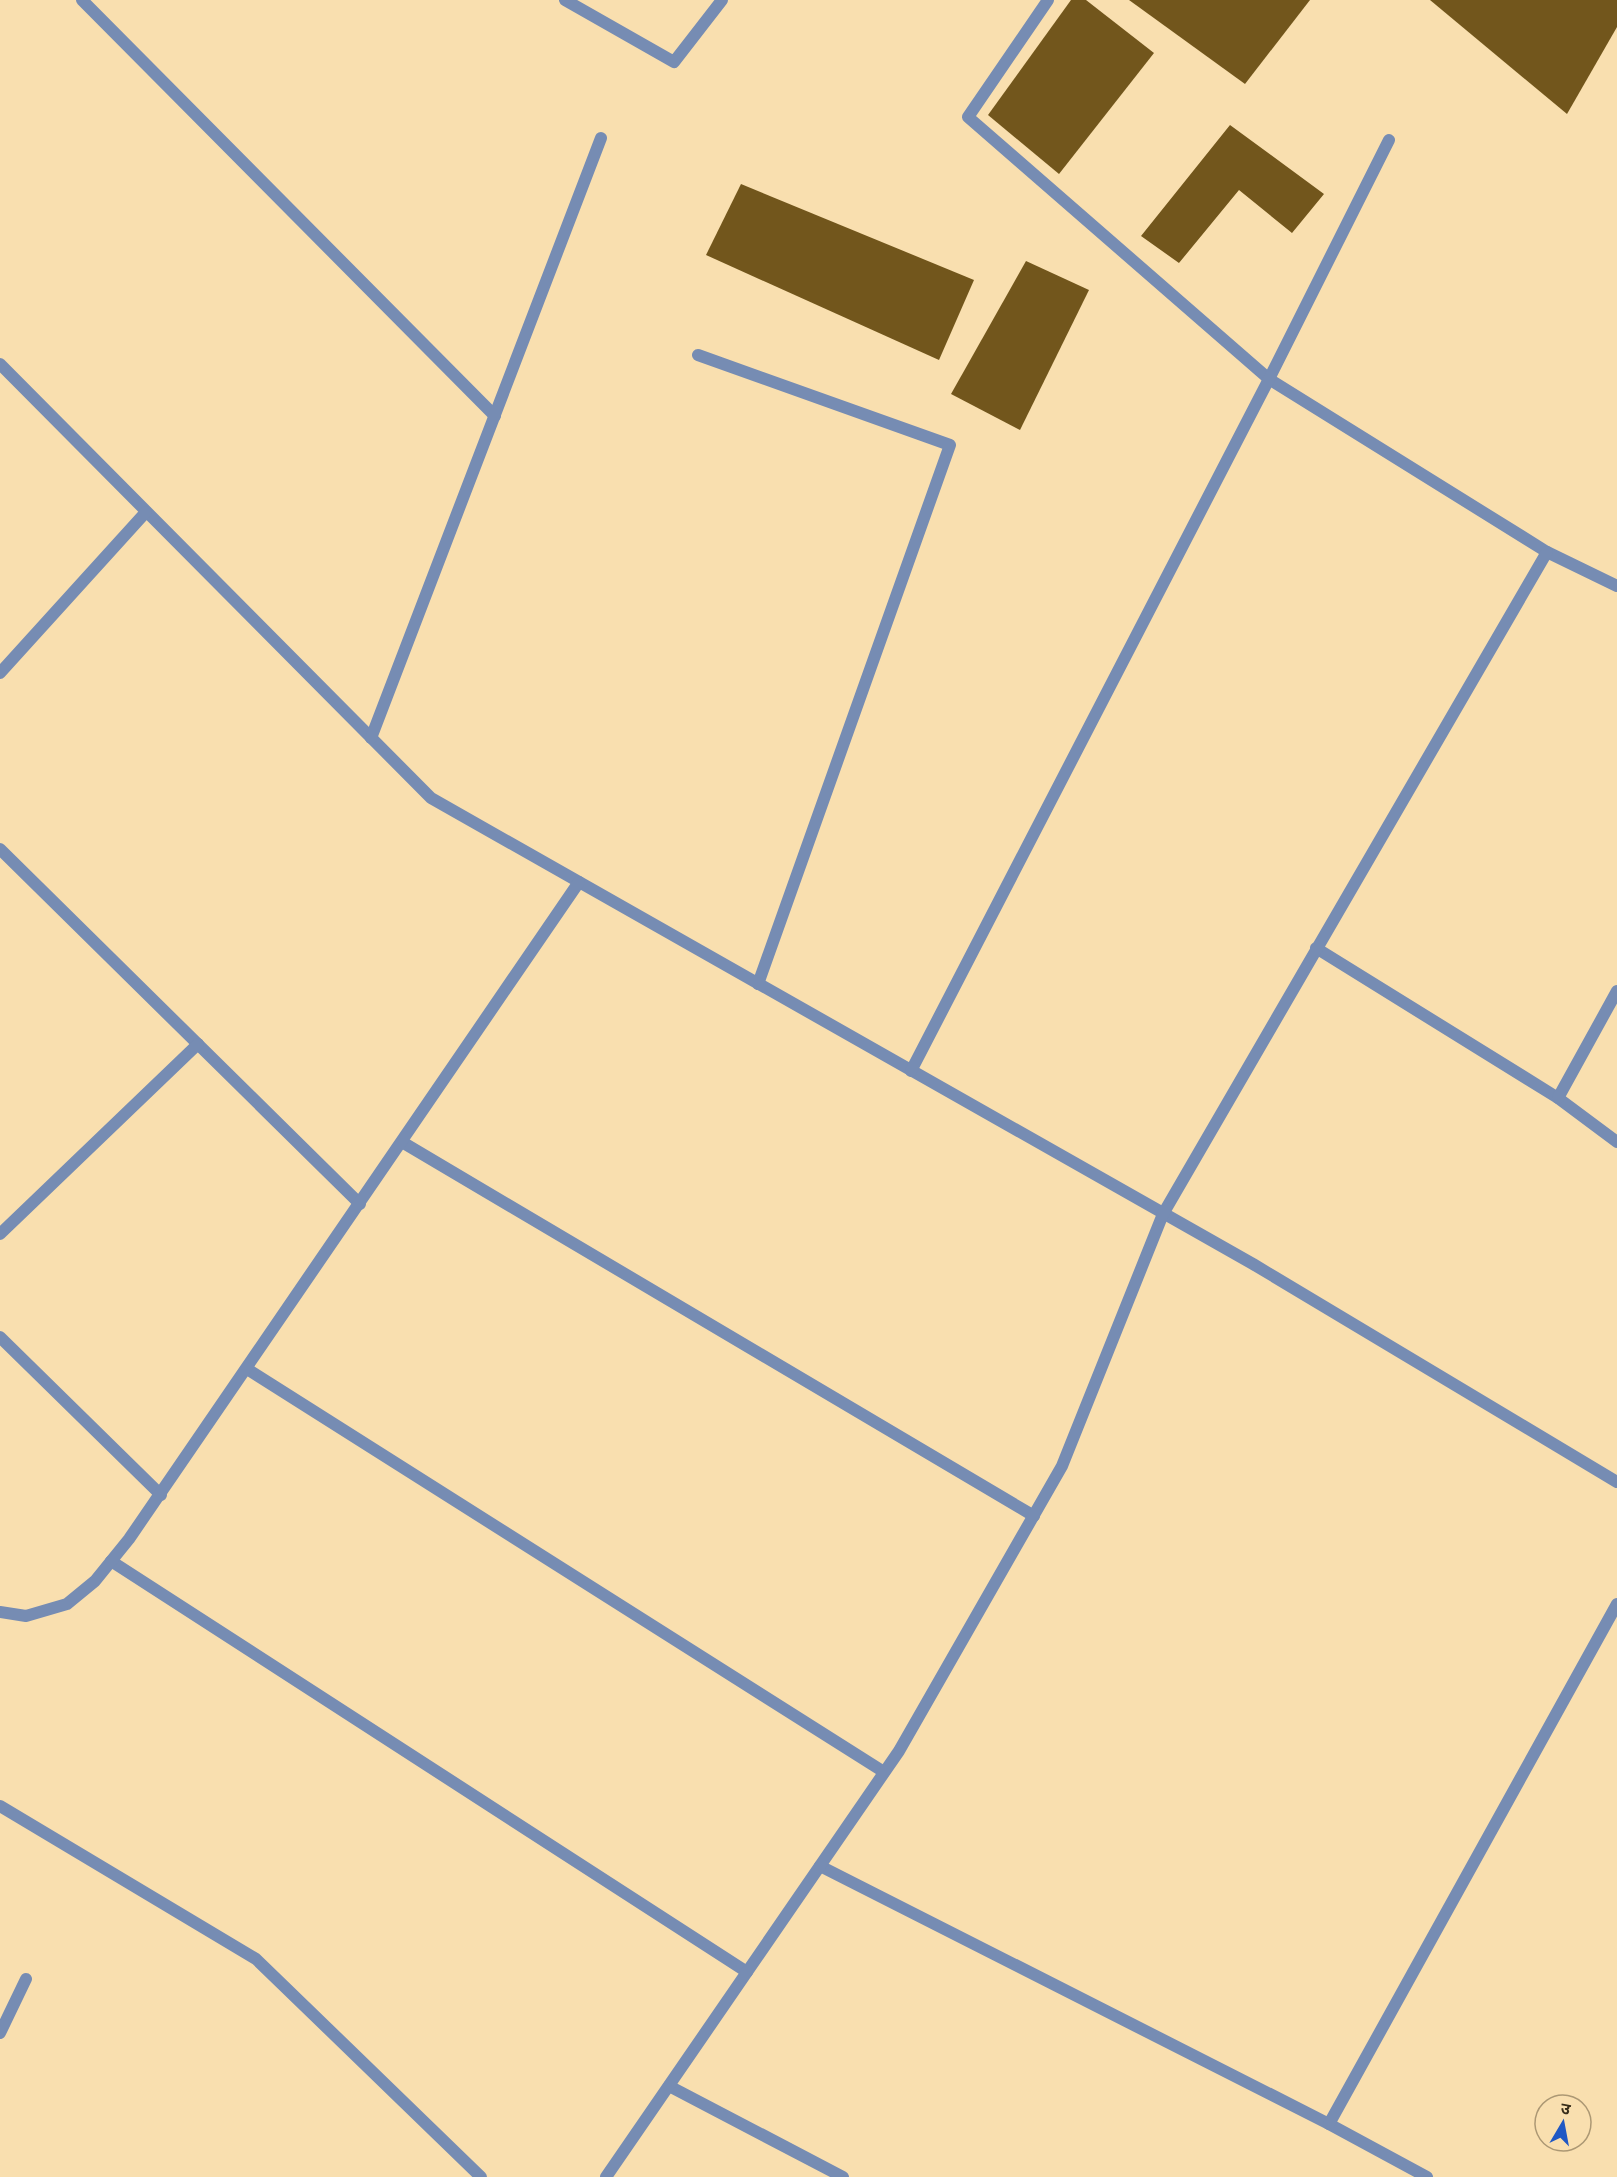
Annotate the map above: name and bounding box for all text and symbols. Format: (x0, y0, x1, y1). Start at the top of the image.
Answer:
north arrow (1533, 2093, 1593, 2153)
text: उ (1559, 2099, 1572, 2119)

